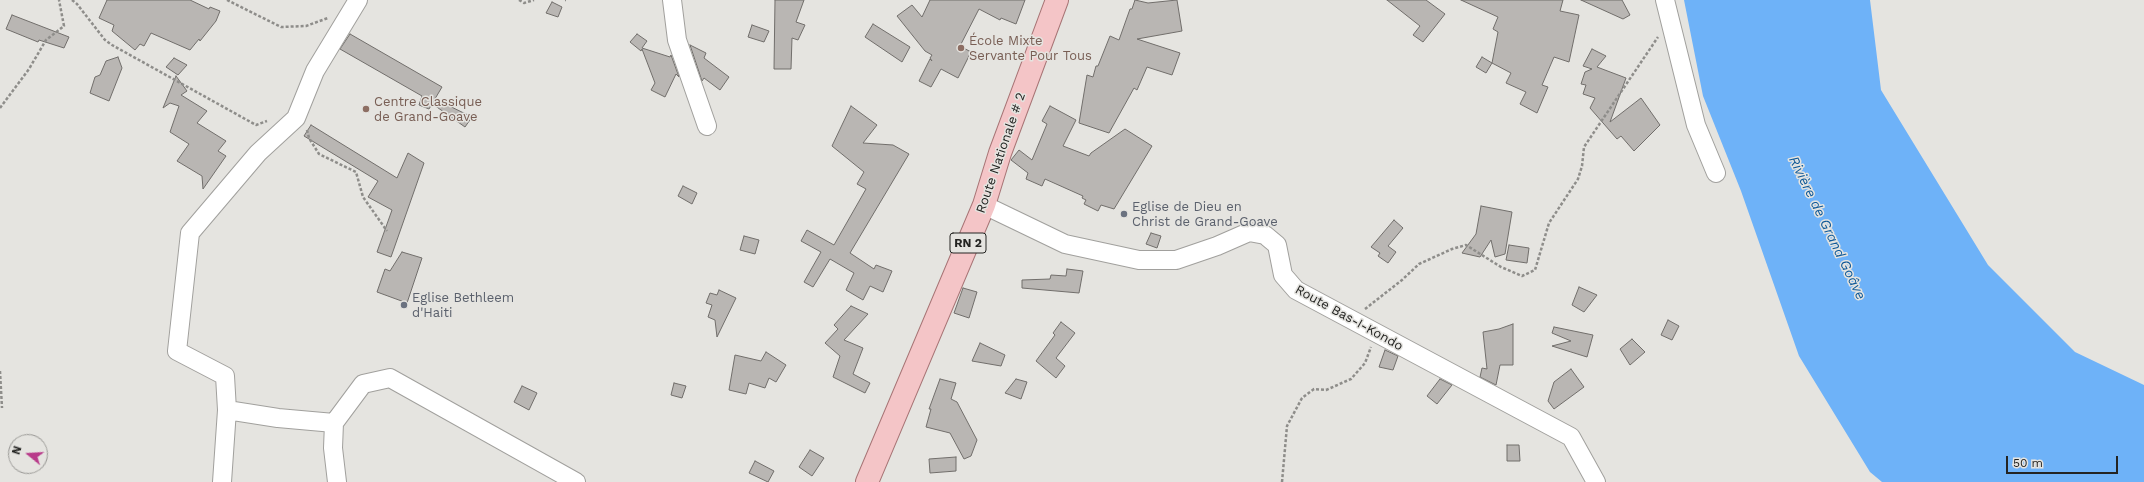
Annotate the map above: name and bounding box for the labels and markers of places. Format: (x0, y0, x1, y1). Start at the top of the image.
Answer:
place label: École Mixte Servante Pour Tous (969, 33, 1092, 64)
marker: École Mixte Servante Pour Tous (956, 43, 966, 53)
place label: Centre Classique de Grand-Goave (374, 94, 482, 125)
marker: Centre Classique de Grand-Goave (361, 104, 371, 114)
place label: Eglise de Dieu en Christ de Grand-Goave (1132, 199, 1278, 230)
marker: Eglise de Dieu en Christ de Grand-Goave (1119, 209, 1129, 219)
place label: Eglise Bethleem d'Haiti (412, 290, 514, 321)
marker: Eglise Bethleem d'Haiti (399, 300, 409, 310)

